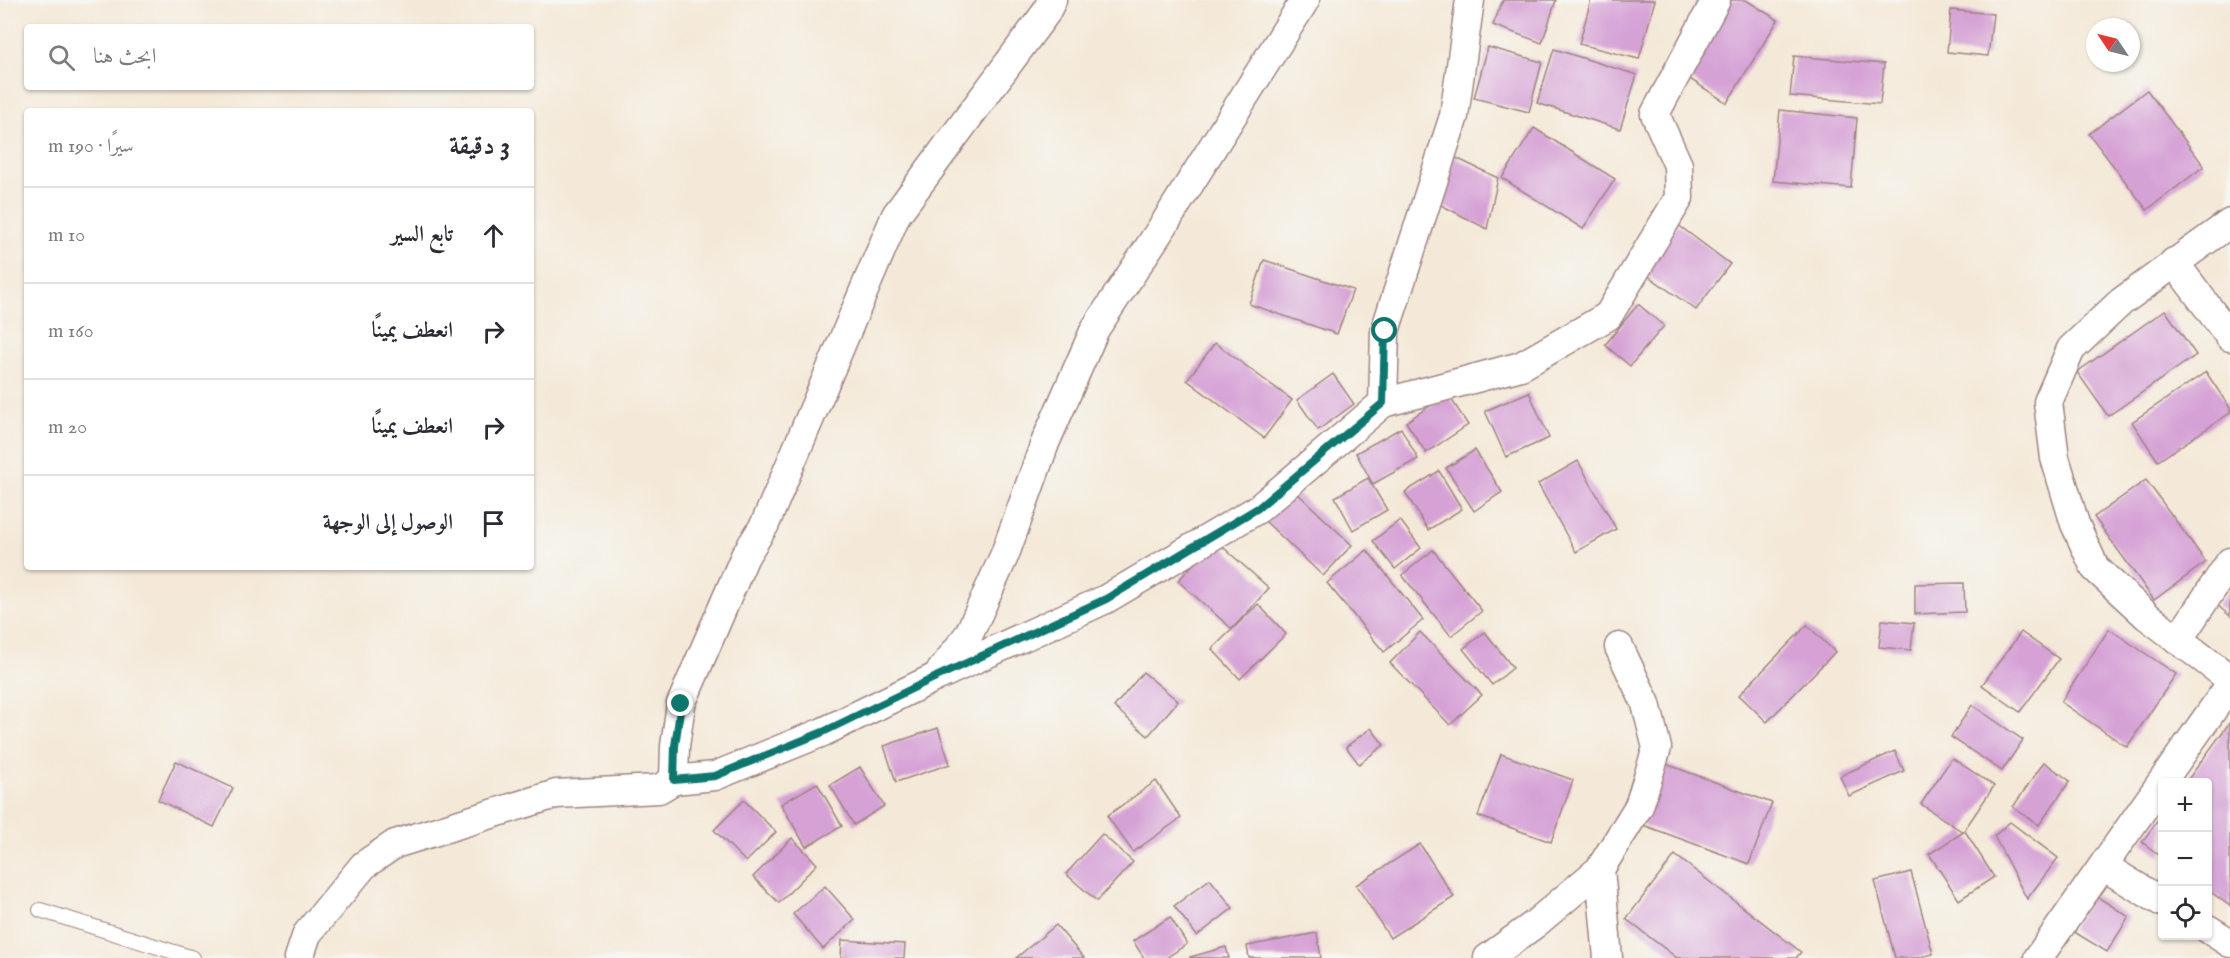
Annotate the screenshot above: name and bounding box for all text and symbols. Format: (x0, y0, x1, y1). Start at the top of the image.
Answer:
north arrow (2086, 18, 2140, 72)
search box (24, 24, 534, 90)
icon: search (45, 41, 78, 74)
text: ابحث هنا (93, 43, 156, 71)
text: 3 دقيقة (449, 130, 510, 163)
text: سيرًا · 190 m (48, 134, 134, 159)
icon: ahead (477, 219, 510, 252)
text: تابع السير (391, 221, 453, 249)
text: 10 m (48, 223, 85, 248)
icon: right (477, 315, 510, 348)
text: انعطف يمينًا (372, 317, 453, 345)
route start (1371, 317, 1397, 343)
text: 160 m (48, 319, 94, 344)
icon: right (477, 411, 510, 444)
text: انعطف يمينًا (372, 413, 453, 441)
text: 20 m (48, 415, 87, 440)
icon: arrive (477, 507, 510, 540)
text: الوصول إلى الوجهة (323, 509, 453, 537)
route end (667, 690, 693, 716)
map controls (2158, 778, 2212, 940)
button: + (2158, 778, 2212, 832)
button: − (2158, 832, 2212, 886)
button: locate (2158, 886, 2212, 940)

